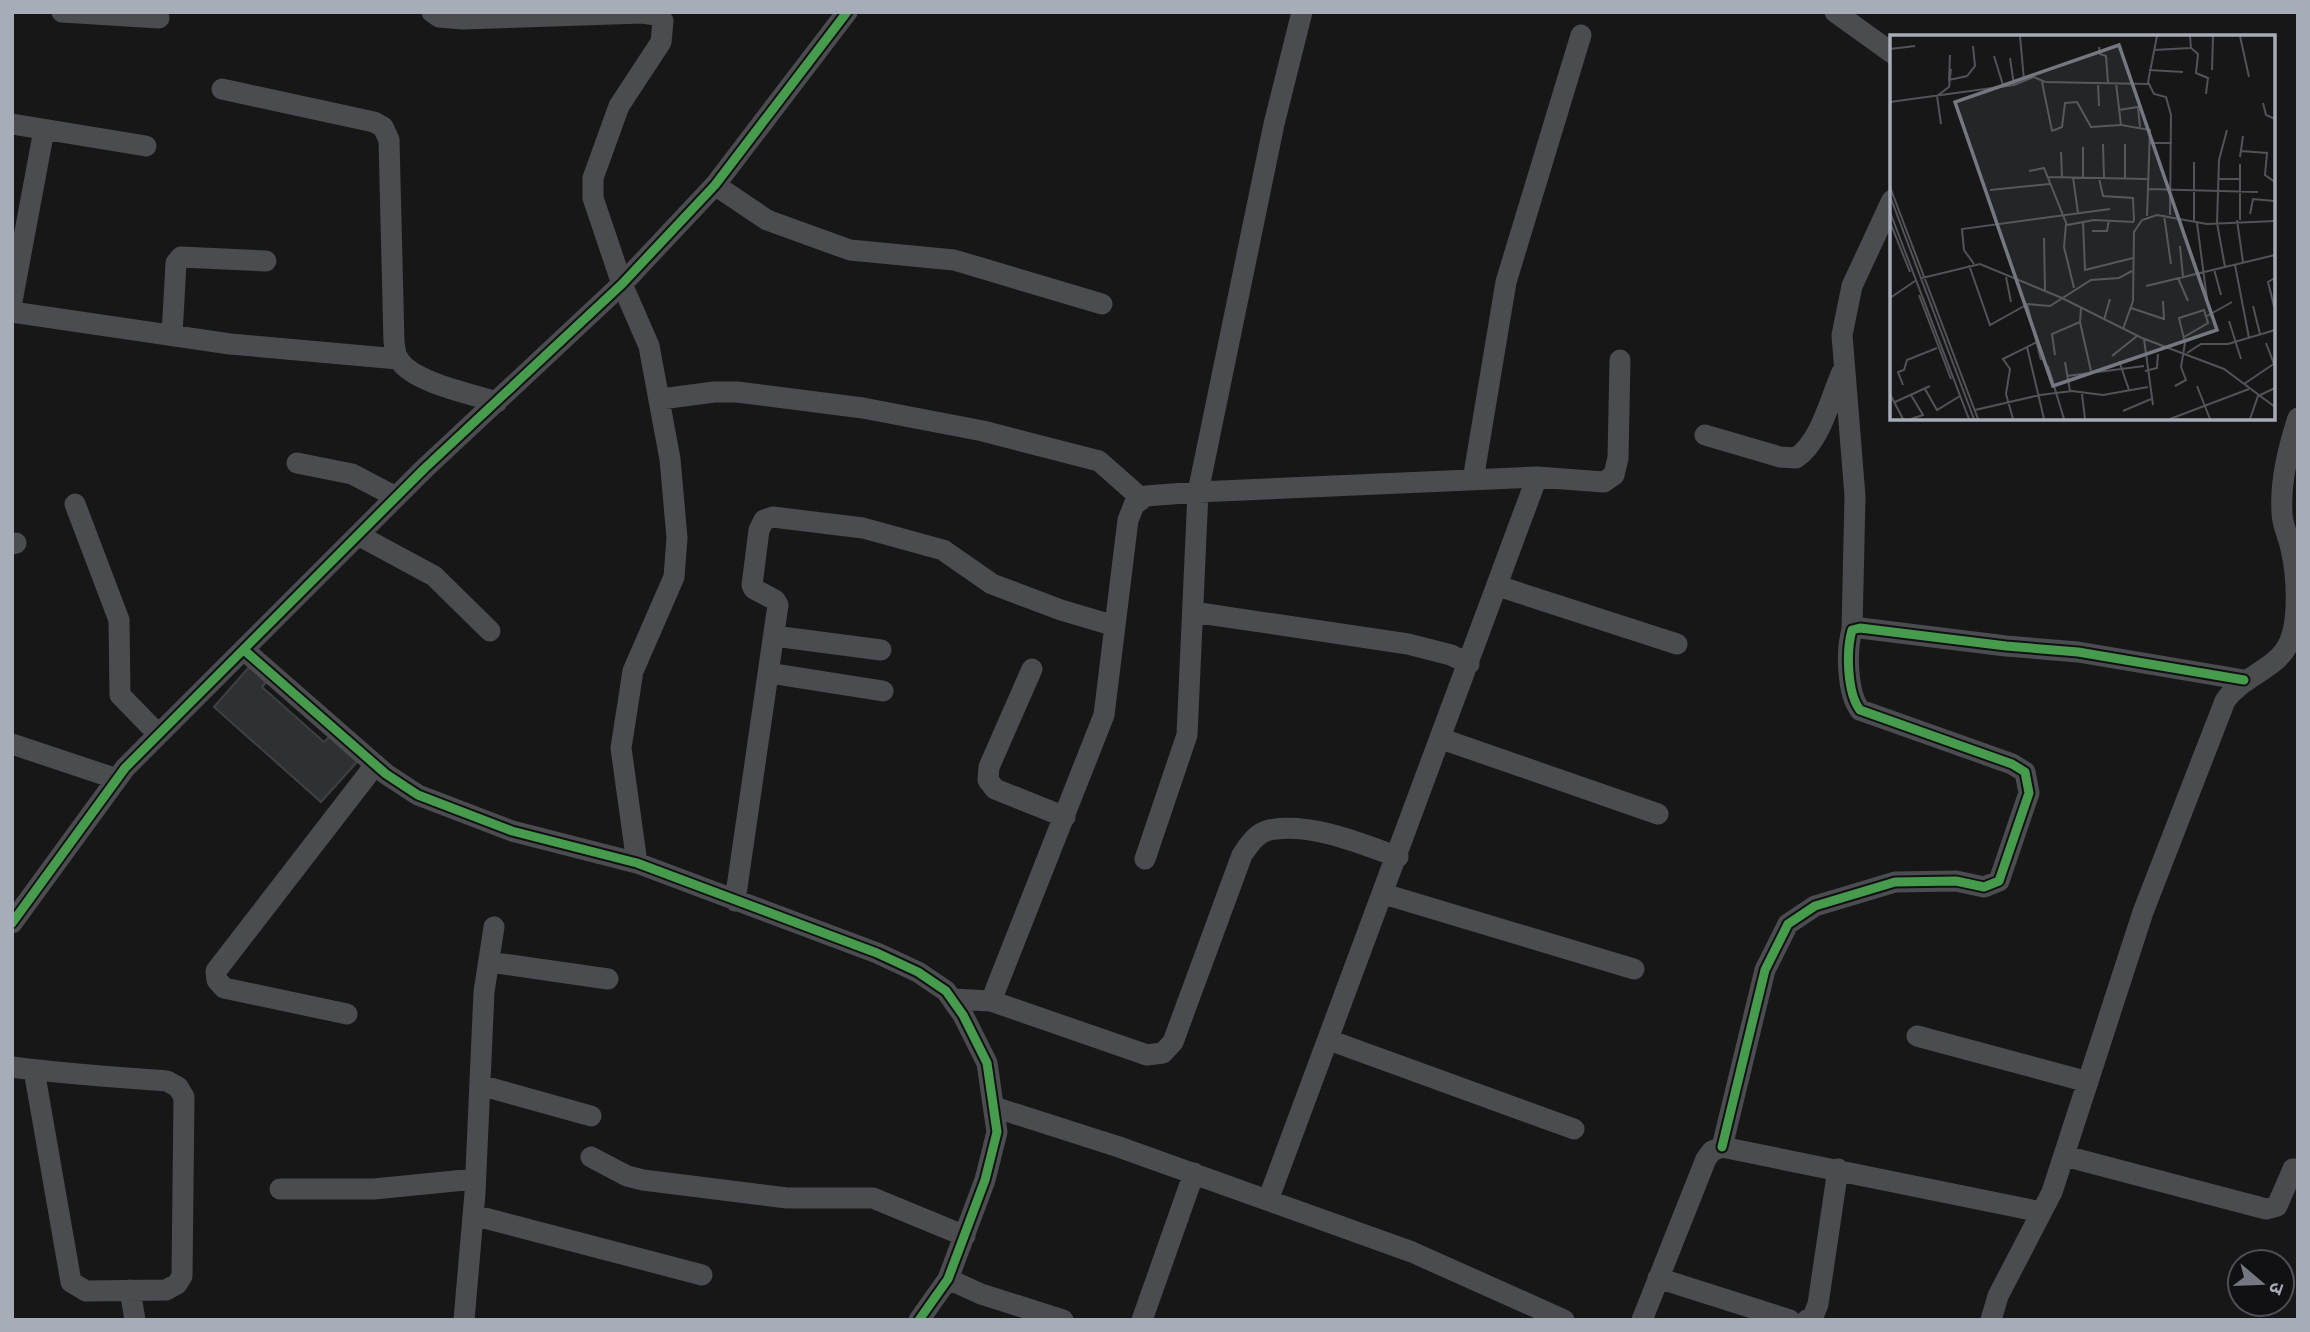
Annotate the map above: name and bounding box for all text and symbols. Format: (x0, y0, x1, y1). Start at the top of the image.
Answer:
inset map (1890, 35, 2275, 420)
north arrow (2226, 1248, 2296, 1318)
text: उ (2264, 1279, 2289, 1298)

